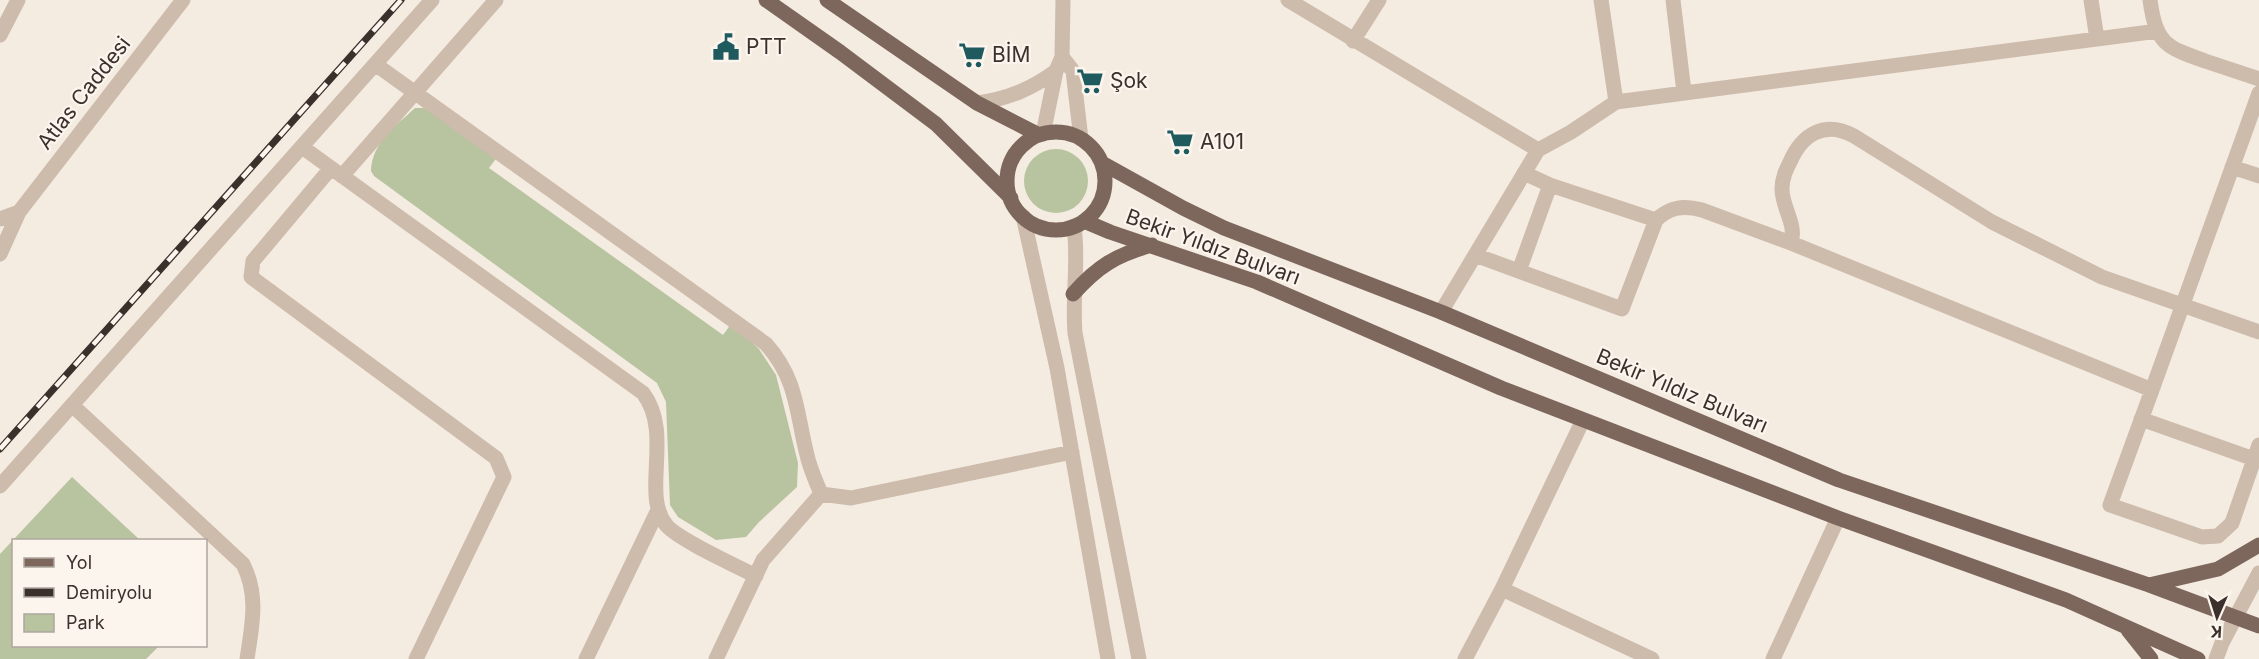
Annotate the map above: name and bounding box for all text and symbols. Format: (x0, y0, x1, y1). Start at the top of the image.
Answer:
street label: Atlas Caddesi (32, 31, 135, 154)
public building icon: PTT (711, 32, 741, 62)
place label: PTT (746, 34, 787, 59)
supermarket icon: BİM (957, 40, 987, 70)
place label: BİM (992, 41, 1030, 67)
supermarket icon: Şok (1075, 66, 1105, 96)
place label: Şok (1110, 68, 1148, 93)
supermarket icon: A101 (1165, 127, 1195, 157)
place label: A101 (1200, 129, 1244, 154)
street label: Bekir Yıldız Bulvarı (1123, 203, 1304, 290)
street label: Bekir Yıldız Bulvarı (1593, 343, 1772, 438)
legend (12, 539, 207, 647)
text: Yol (66, 552, 92, 573)
text: Demiryolu (66, 582, 152, 603)
north arrow (2187, 587, 2247, 647)
text: Park (66, 612, 105, 633)
text: K (2209, 622, 2222, 642)

